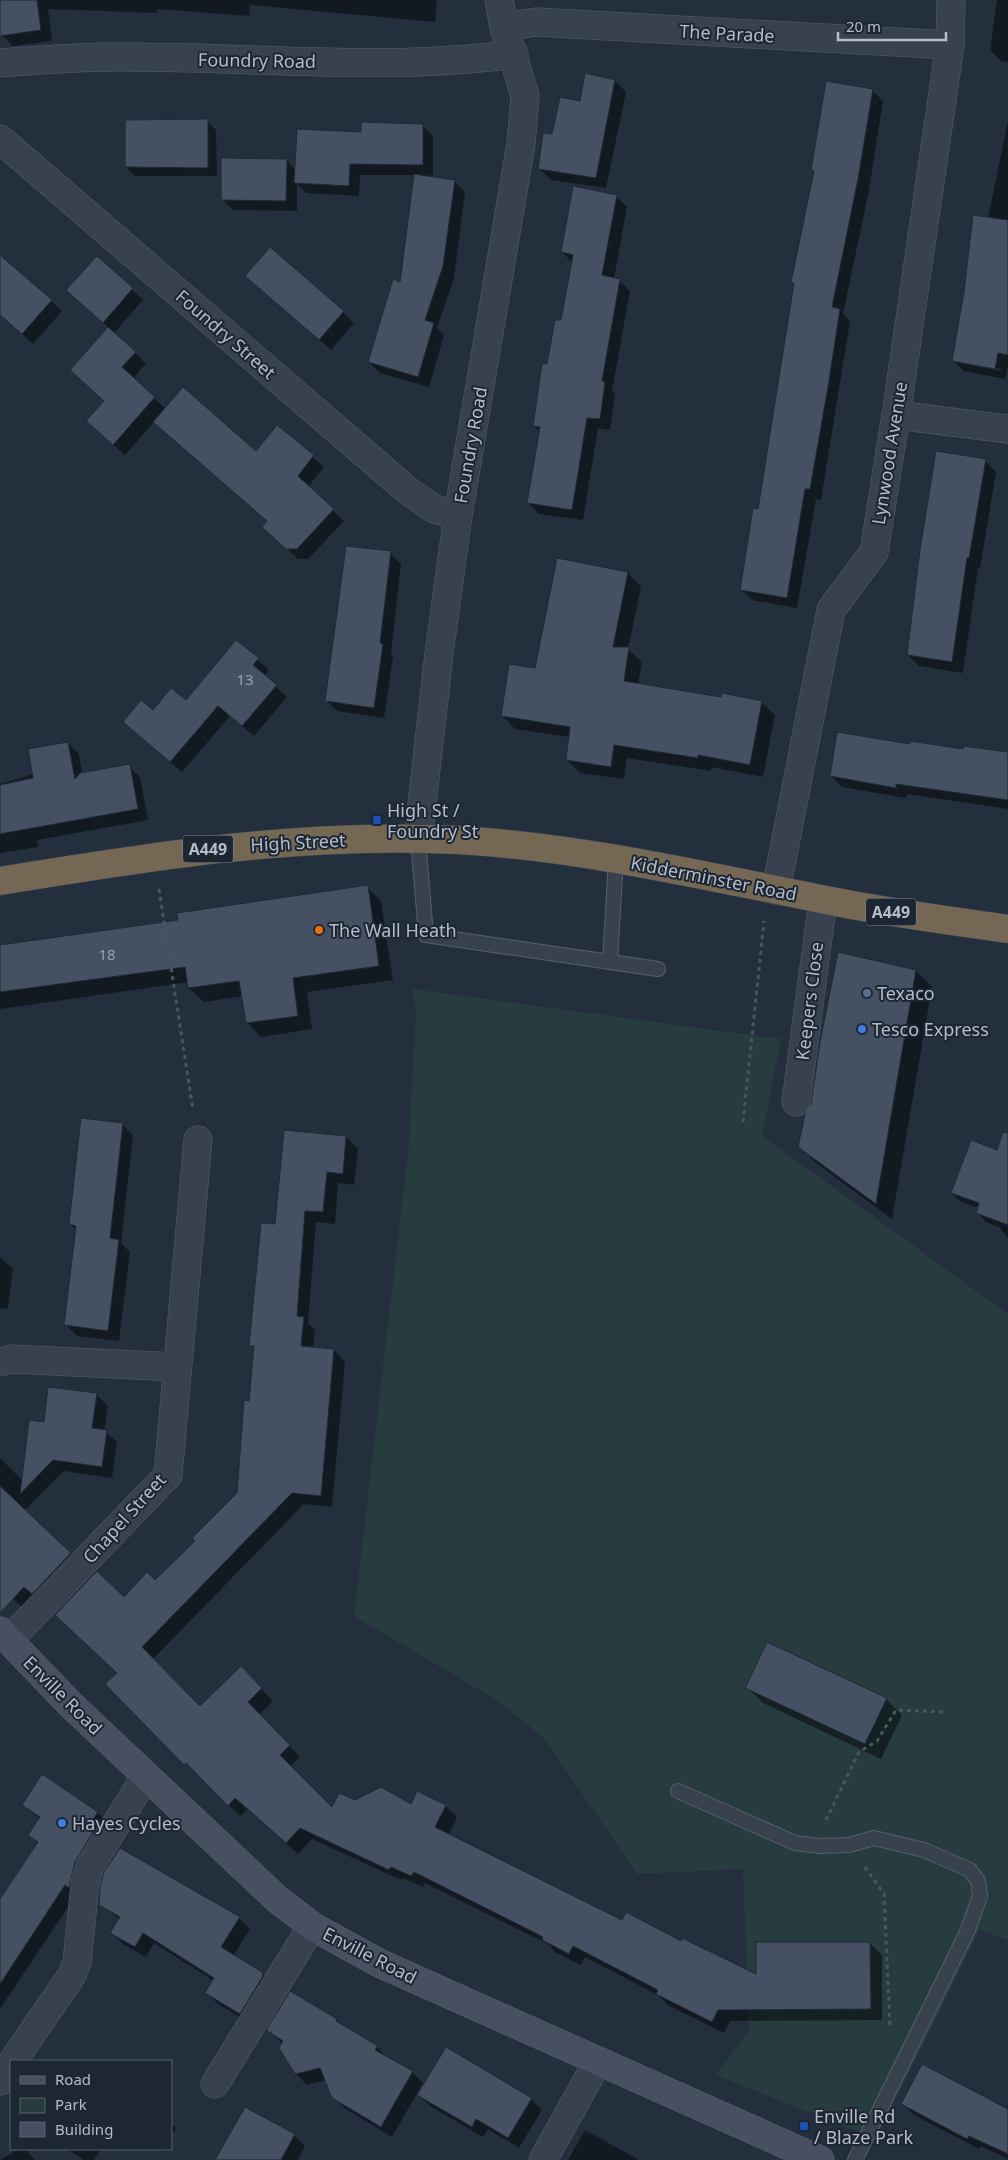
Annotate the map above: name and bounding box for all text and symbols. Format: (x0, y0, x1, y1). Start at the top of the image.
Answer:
scale bar (838, 10, 946, 42)
text: 20 m (846, 16, 881, 36)
street label: The Parade (679, 19, 775, 47)
street label: Foundry Road (198, 47, 316, 73)
street label: Foundry Street (171, 284, 281, 384)
street label: Lynwood Avenue (866, 380, 912, 526)
street label: Foundry Road (448, 385, 492, 505)
house number: 13 (236, 669, 254, 689)
place label: High St / Foundry St (387, 798, 479, 843)
marker: High St / Foundry St (371, 814, 383, 826)
street label: High Street (250, 828, 347, 856)
road number: A449 (183, 836, 233, 862)
street label: Kidderminster Road (629, 850, 799, 906)
road number: A449 (866, 899, 916, 926)
place label: The Wall Heath (329, 918, 457, 942)
marker: The Wall Heath (313, 924, 325, 936)
street label: Keepers Close (790, 940, 828, 1062)
house number: 18 (98, 944, 116, 964)
place label: Texaco (877, 981, 935, 1005)
marker: Texaco (861, 987, 873, 999)
place label: Tesco Express (872, 1017, 989, 1041)
marker: Tesco Express (856, 1023, 868, 1035)
street label: Chapel Street (77, 1467, 171, 1568)
street label: Enville Road (18, 1650, 108, 1740)
place label: Hayes Cycles (72, 1811, 181, 1835)
marker: Hayes Cycles (56, 1817, 68, 1829)
street label: Enville Road (319, 1921, 421, 1989)
legend (10, 2060, 172, 2150)
text: Road (55, 2069, 91, 2089)
text: Park (55, 2094, 87, 2114)
place label: Enville Rd / Blaze Park (814, 2104, 914, 2149)
text: Building (55, 2119, 113, 2139)
marker: Enville Rd / Blaze Park (798, 2120, 810, 2132)

